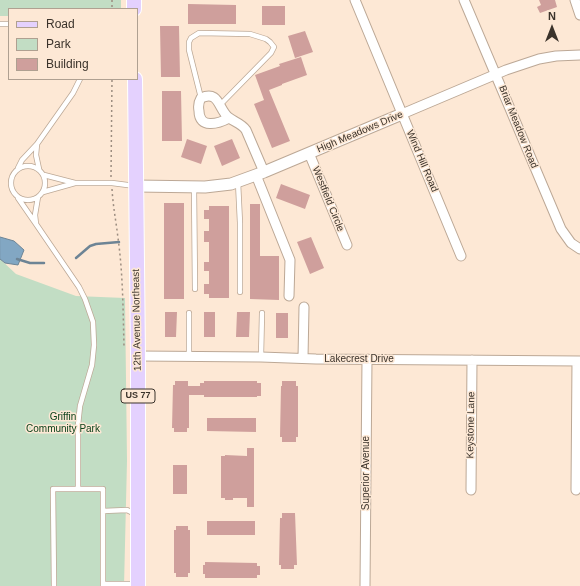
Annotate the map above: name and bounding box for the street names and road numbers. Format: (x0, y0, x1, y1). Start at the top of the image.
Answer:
street label: Briar Meadow Road (496, 84, 540, 170)
street label: High Meadows Drive (315, 108, 405, 156)
street label: Wind Hill Road (404, 128, 440, 194)
street label: Westfield Circle (309, 165, 347, 233)
street label: 12th Avenue Northeast (130, 269, 144, 371)
street label: Lakecrest Drive (324, 353, 394, 365)
road number: US 77 (121, 389, 155, 403)
street label: Keystone Lane (464, 392, 478, 458)
street label: Superior Avenue (360, 436, 372, 510)

